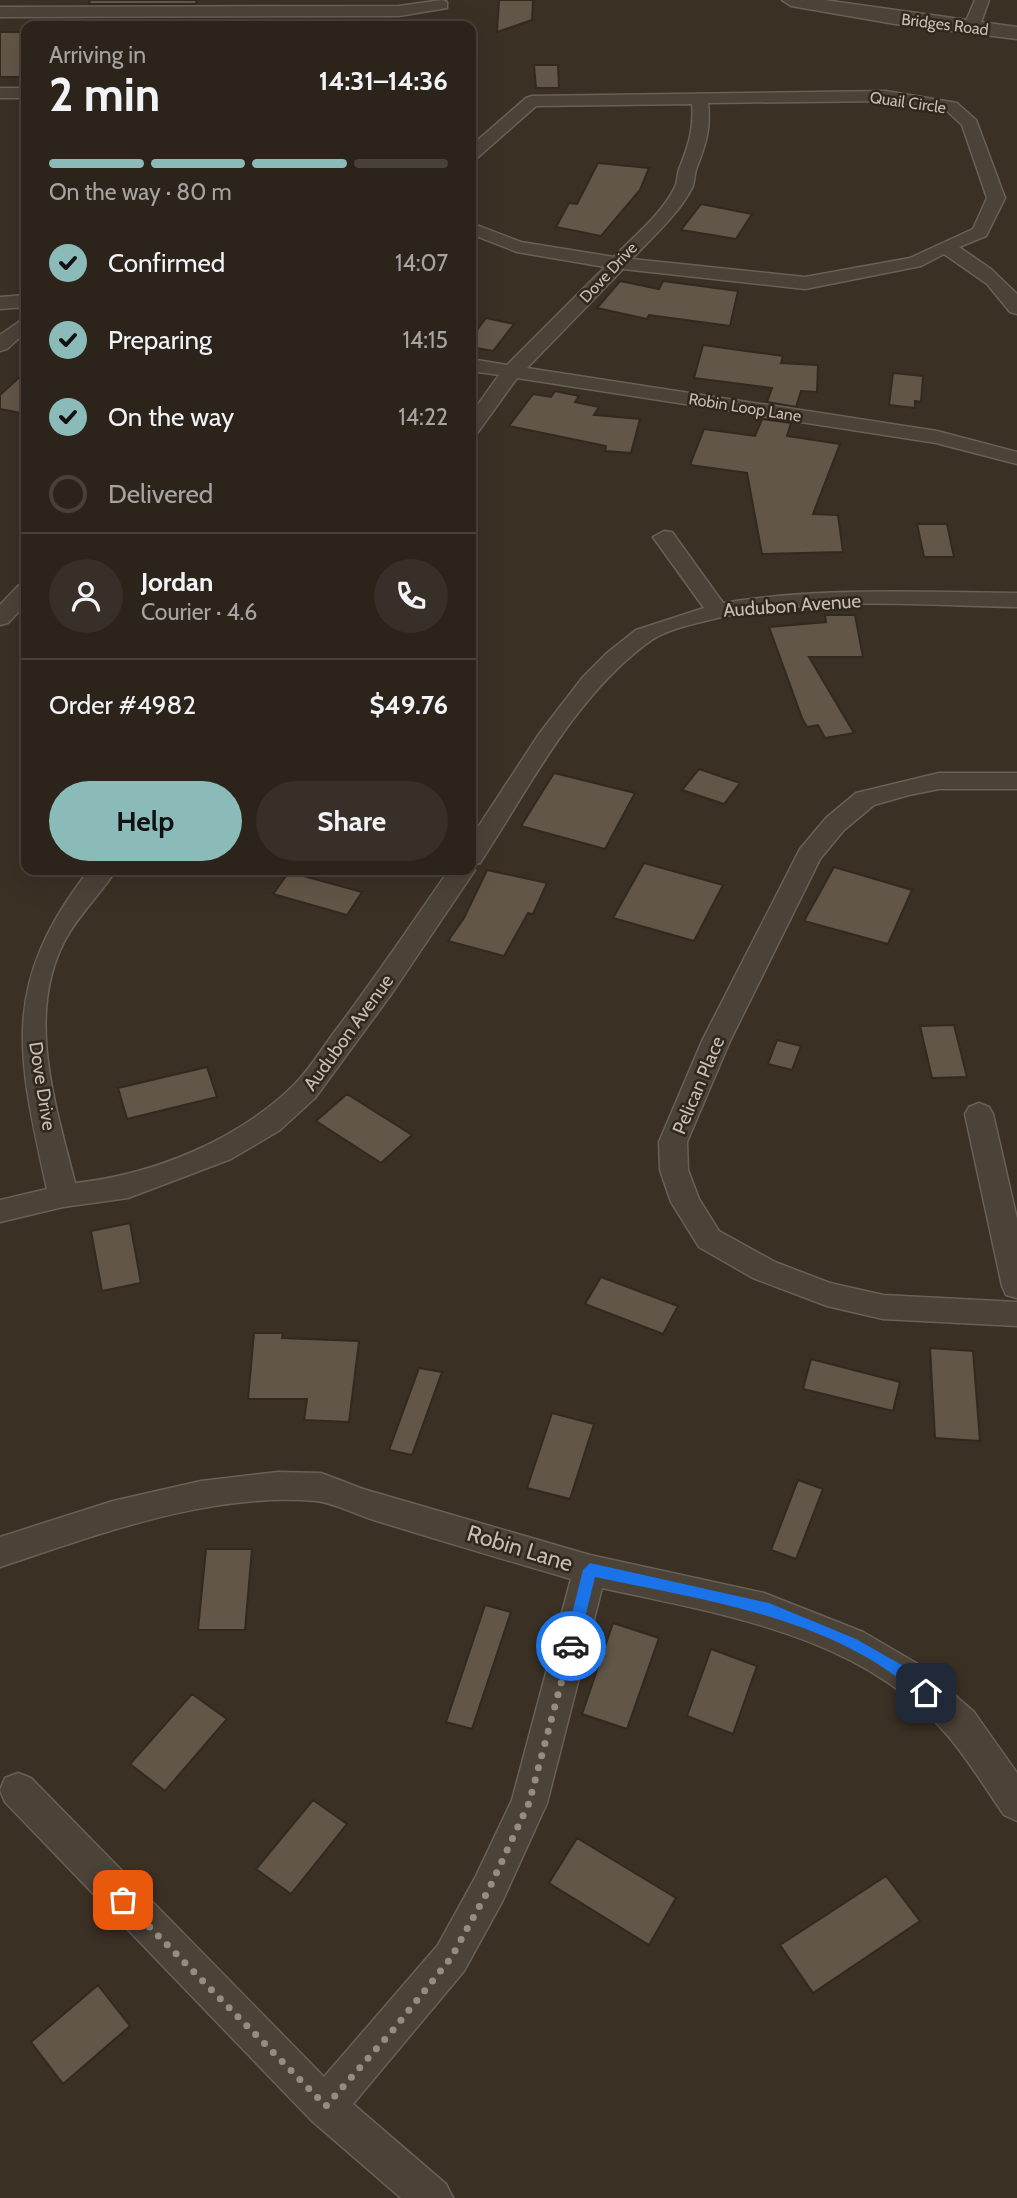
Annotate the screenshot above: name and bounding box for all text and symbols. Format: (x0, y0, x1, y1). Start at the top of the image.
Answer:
street label: Bridges Road (900, 10, 990, 39)
text: Arriving in (49, 41, 146, 69)
text: 14:31–14:36 (319, 65, 448, 97)
text: 2 min (49, 67, 160, 123)
street label: Quail Circle (869, 88, 947, 117)
text: On the way · 80 m (49, 178, 232, 206)
street label: Dove Drive (576, 238, 641, 306)
icon: check (49, 244, 87, 282)
text: Confirmed (108, 247, 225, 279)
text: 14:07 (395, 249, 448, 277)
icon: check (49, 321, 87, 359)
text: Preparing (108, 324, 212, 356)
text: 14:15 (402, 326, 448, 354)
street label: Robin Loop Lane (687, 389, 803, 426)
icon: check (49, 398, 87, 436)
text: On the way (108, 401, 234, 433)
text: 14:22 (398, 403, 448, 431)
text: Delivered (108, 478, 213, 510)
button: person (49, 559, 123, 633)
button: phone (374, 559, 448, 633)
text: Jordan (141, 566, 213, 598)
street label: Audubon Avenue (722, 589, 862, 622)
text: Courier · 4.6 (141, 598, 257, 626)
text: Order #4982 (49, 689, 196, 721)
text: $49.76 (370, 689, 448, 721)
button: Help (49, 781, 242, 861)
button: Share (256, 781, 448, 861)
street label: Audubon Avenue (299, 969, 398, 1095)
street label: Pelican Place (668, 1033, 729, 1138)
street label: Dove Drive (24, 1040, 61, 1132)
street label: Robin Lane (464, 1519, 576, 1577)
courier (536, 1611, 606, 1681)
icon: car (552, 1627, 590, 1665)
pin (896, 1663, 956, 1723)
icon: home (907, 1674, 945, 1712)
pin (93, 1870, 153, 1930)
icon: bag (104, 1881, 142, 1919)

